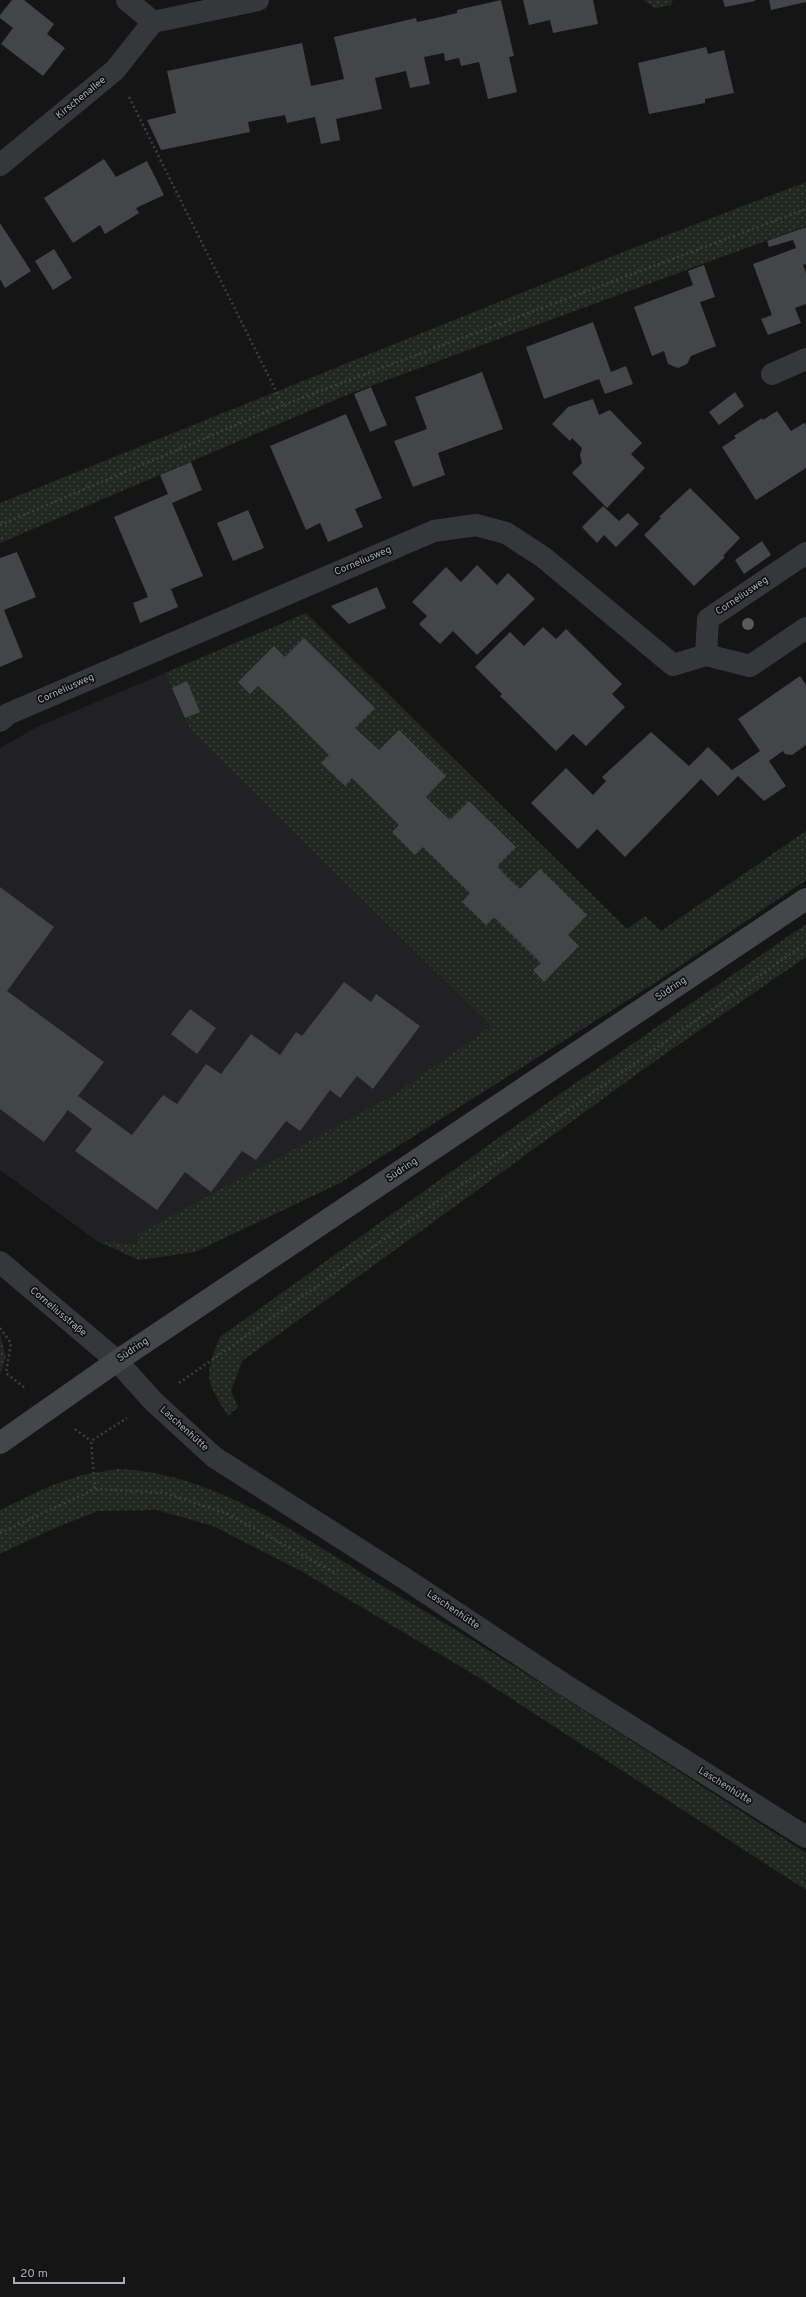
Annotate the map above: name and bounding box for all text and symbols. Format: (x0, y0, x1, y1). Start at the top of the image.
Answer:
street label: Kirschenallee (53, 74, 109, 122)
street label: Corneliusweg (333, 543, 393, 579)
street label: Corneliusweg (713, 574, 771, 618)
street label: Corneliusweg (36, 671, 96, 707)
street label: Südring (653, 974, 689, 1004)
street label: Südring (384, 1155, 420, 1185)
street label: Corneliusstraße (27, 1284, 89, 1340)
street label: Südring (115, 1335, 151, 1365)
street label: Laschenhütte (157, 1404, 211, 1454)
street label: Laschenhütte (424, 1587, 482, 1633)
street label: Laschenhütte (696, 1764, 754, 1808)
scale bar (14, 2259, 124, 2285)
text: 20 m (20, 2266, 48, 2282)

